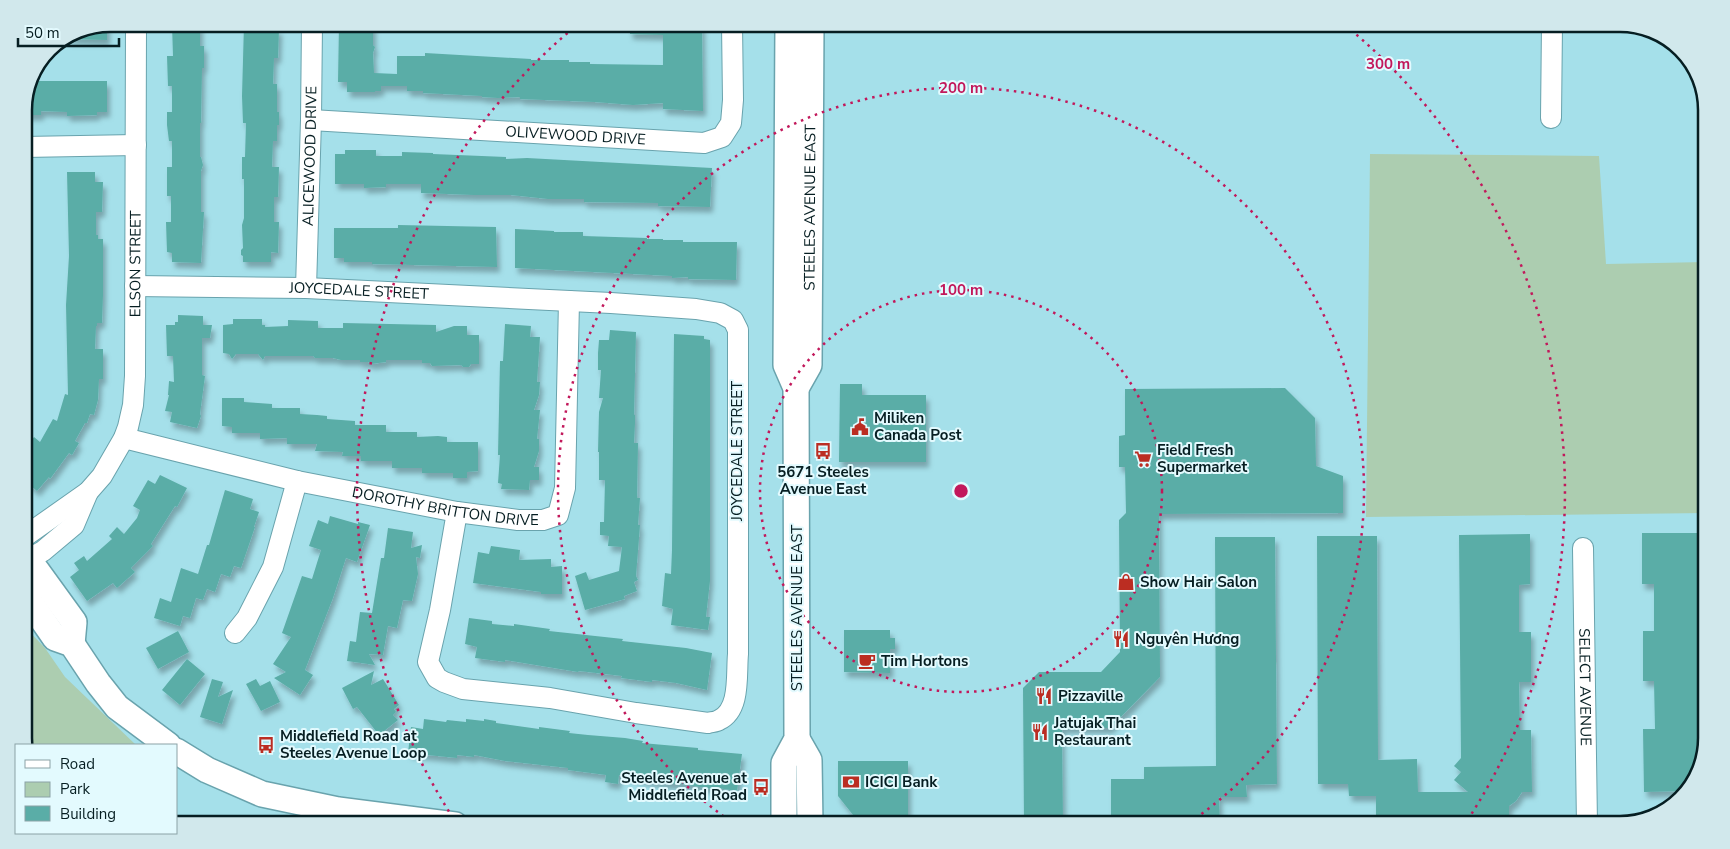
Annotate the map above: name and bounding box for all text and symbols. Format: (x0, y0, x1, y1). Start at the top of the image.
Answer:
scale bar (18, 15, 119, 47)
text: 50 m (25, 23, 60, 43)
text: 300 m (1366, 54, 1410, 74)
text: 200 m (939, 78, 983, 98)
street label: ALICEWOOD DRIVE (298, 86, 321, 226)
street label: OLIVEWOOD DRIVE (505, 121, 646, 150)
street label: STEELES AVENUE EAST (799, 124, 820, 291)
street label: ELSON STREET (125, 210, 145, 317)
street label: JOYCEDALE STREET (288, 278, 429, 304)
text: 100 m (939, 280, 983, 300)
street label: JOYCEDALE STREET (727, 381, 747, 522)
place label: Miliken Canada Post (874, 408, 962, 445)
public building icon: Miliken Canada Post (850, 417, 870, 437)
place label: Field Fresh Supermarket (1157, 440, 1247, 477)
bus stop icon: 5671 Steeles Avenue East (813, 441, 833, 461)
supermarket icon: Field Fresh Supermarket (1133, 449, 1153, 469)
place label: 5671 Steeles Avenue East (777, 462, 869, 499)
street label: DOROTHY BRITTON DRIVE (350, 482, 539, 530)
centre of rings (952, 482, 970, 500)
street label: STEELES AVENUE EAST (787, 525, 807, 691)
shop icon: Show Hair Salon (1116, 572, 1136, 592)
place label: Show Hair Salon (1140, 572, 1257, 592)
street label: SELECT AVENUE (1574, 628, 1596, 746)
restaurant icon: Nguyên Hương (1111, 629, 1131, 649)
place label: Nguyên Hương (1135, 629, 1239, 649)
cafe icon: Tim Hortons (857, 651, 877, 671)
place label: Tim Hortons (881, 651, 968, 671)
restaurant icon: Pizzaville (1034, 686, 1054, 706)
place label: Pizzaville (1058, 686, 1123, 706)
place label: Jatujak Thai Restaurant (1053, 713, 1136, 750)
restaurant icon: Jatujak Thai Restaurant (1030, 722, 1050, 742)
place label: Middlefield Road at Steeles Avenue Loop (280, 726, 426, 763)
bus stop icon: Middlefield Road at Steeles Avenue Loop (256, 735, 276, 755)
legend (15, 744, 178, 834)
text: Road (60, 754, 95, 774)
place label: Steeles Avenue at Middlefield Road (621, 768, 747, 805)
bank icon: ICICI Bank (841, 772, 861, 792)
place label: ICICI Bank (865, 772, 938, 792)
bus stop icon: Steeles Avenue at Middlefield Road (751, 777, 771, 797)
text: Park (60, 779, 90, 799)
text: Building (60, 804, 116, 824)

